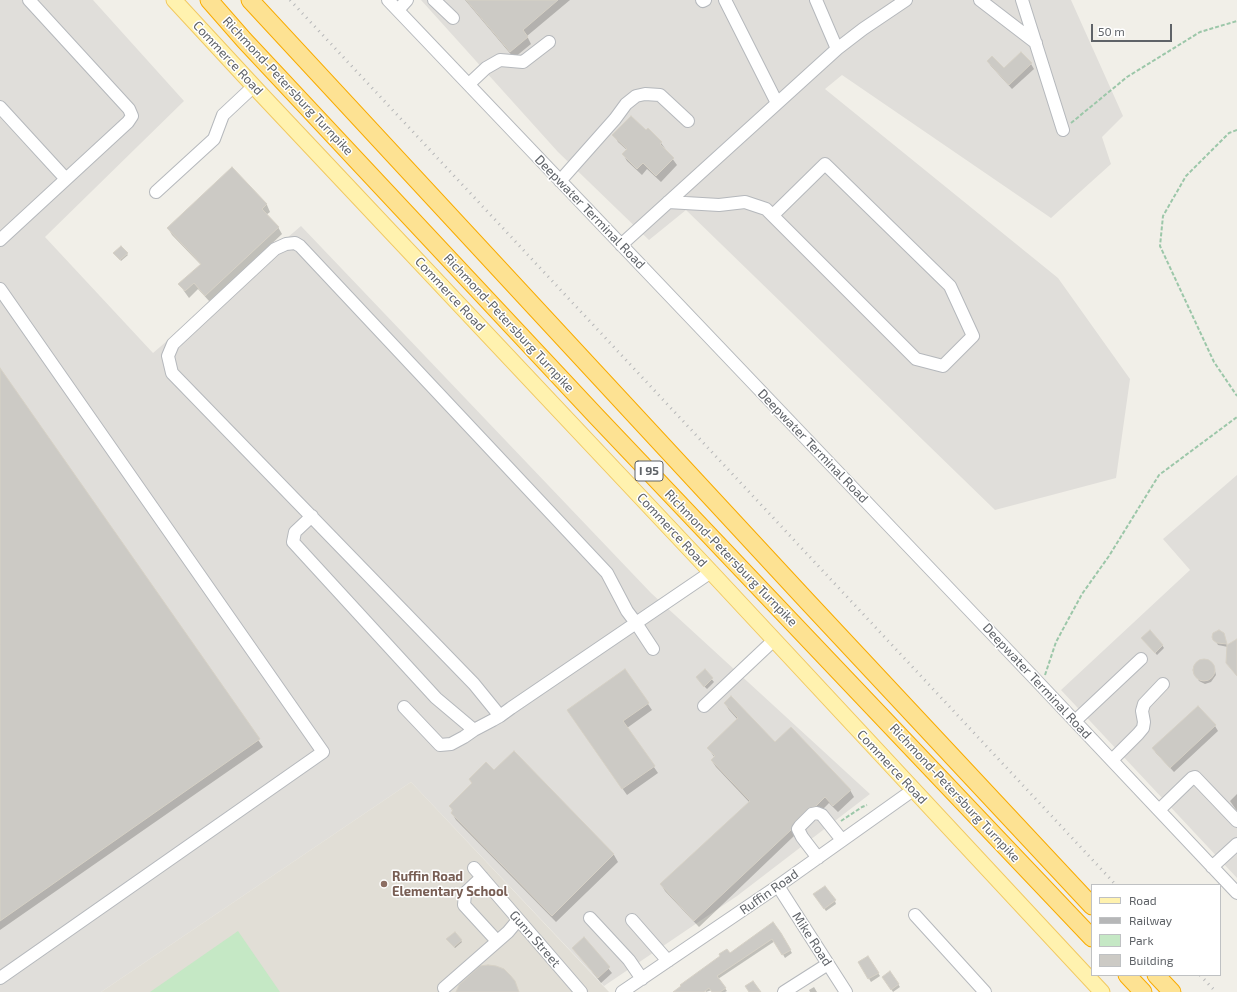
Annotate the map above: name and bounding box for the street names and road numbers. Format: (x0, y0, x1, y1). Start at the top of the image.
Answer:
street label: Richmond-Petersburg Turnpike (220, 13, 356, 159)
street label: Commerce Road (190, 18, 266, 98)
street label: Deepwater Terminal Road (532, 152, 648, 272)
street label: Richmond-Petersburg Turnpike (441, 250, 577, 396)
street label: Commerce Road (412, 254, 488, 334)
street label: Deepwater Terminal Road (755, 386, 871, 506)
road number: I 95 (635, 461, 663, 481)
street label: Richmond-Petersburg Turnpike (661, 486, 801, 630)
street label: Commerce Road (634, 490, 710, 570)
street label: Deepwater Terminal Road (979, 620, 1095, 742)
street label: Richmond-Petersburg Turnpike (887, 720, 1023, 866)
street label: Commerce Road (854, 727, 930, 807)
street label: Ruffin Road (737, 866, 801, 918)
street label: Gunn Street (506, 908, 564, 970)
street label: Mike Road (789, 909, 835, 969)

